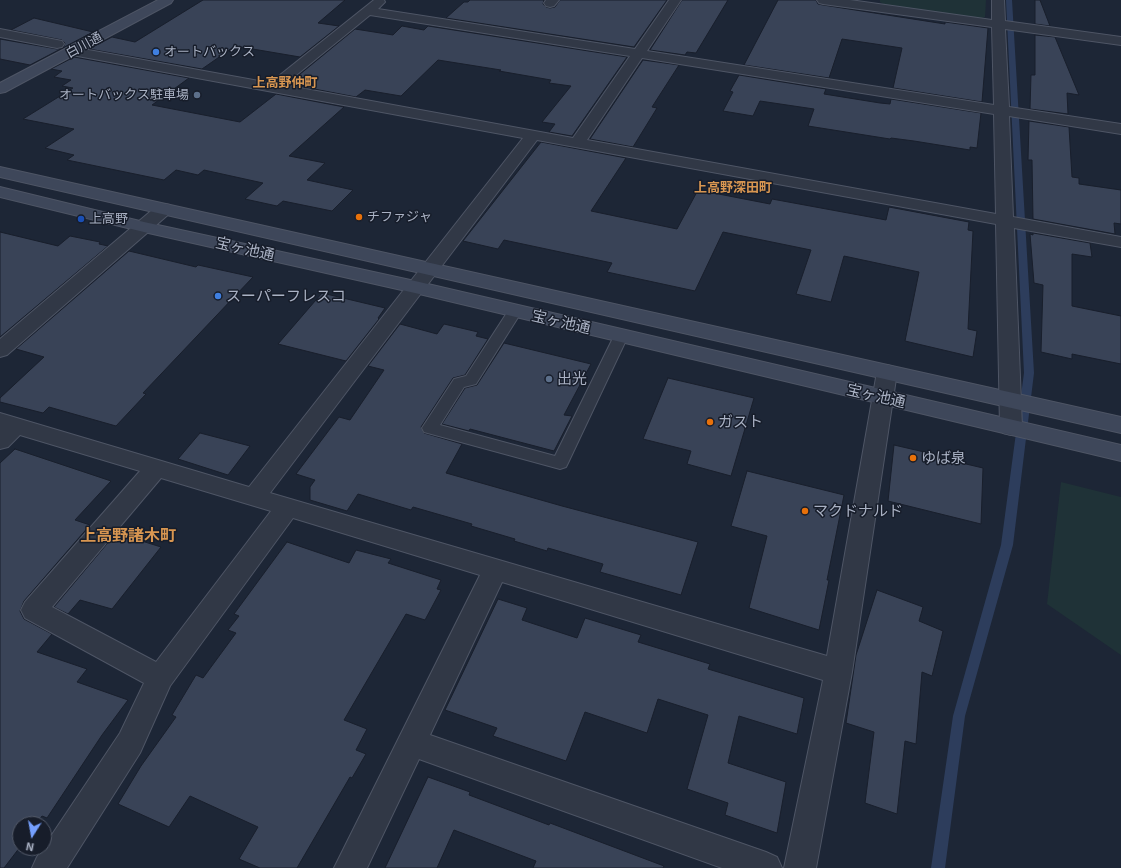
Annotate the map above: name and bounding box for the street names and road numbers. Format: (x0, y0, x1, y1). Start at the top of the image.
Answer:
street label: 白川通 (63, 29, 105, 61)
street label: 宝ヶ池通 (214, 233, 276, 265)
street label: 宝ヶ池通 (530, 306, 592, 338)
street label: 宝ヶ池通 (845, 380, 907, 412)

